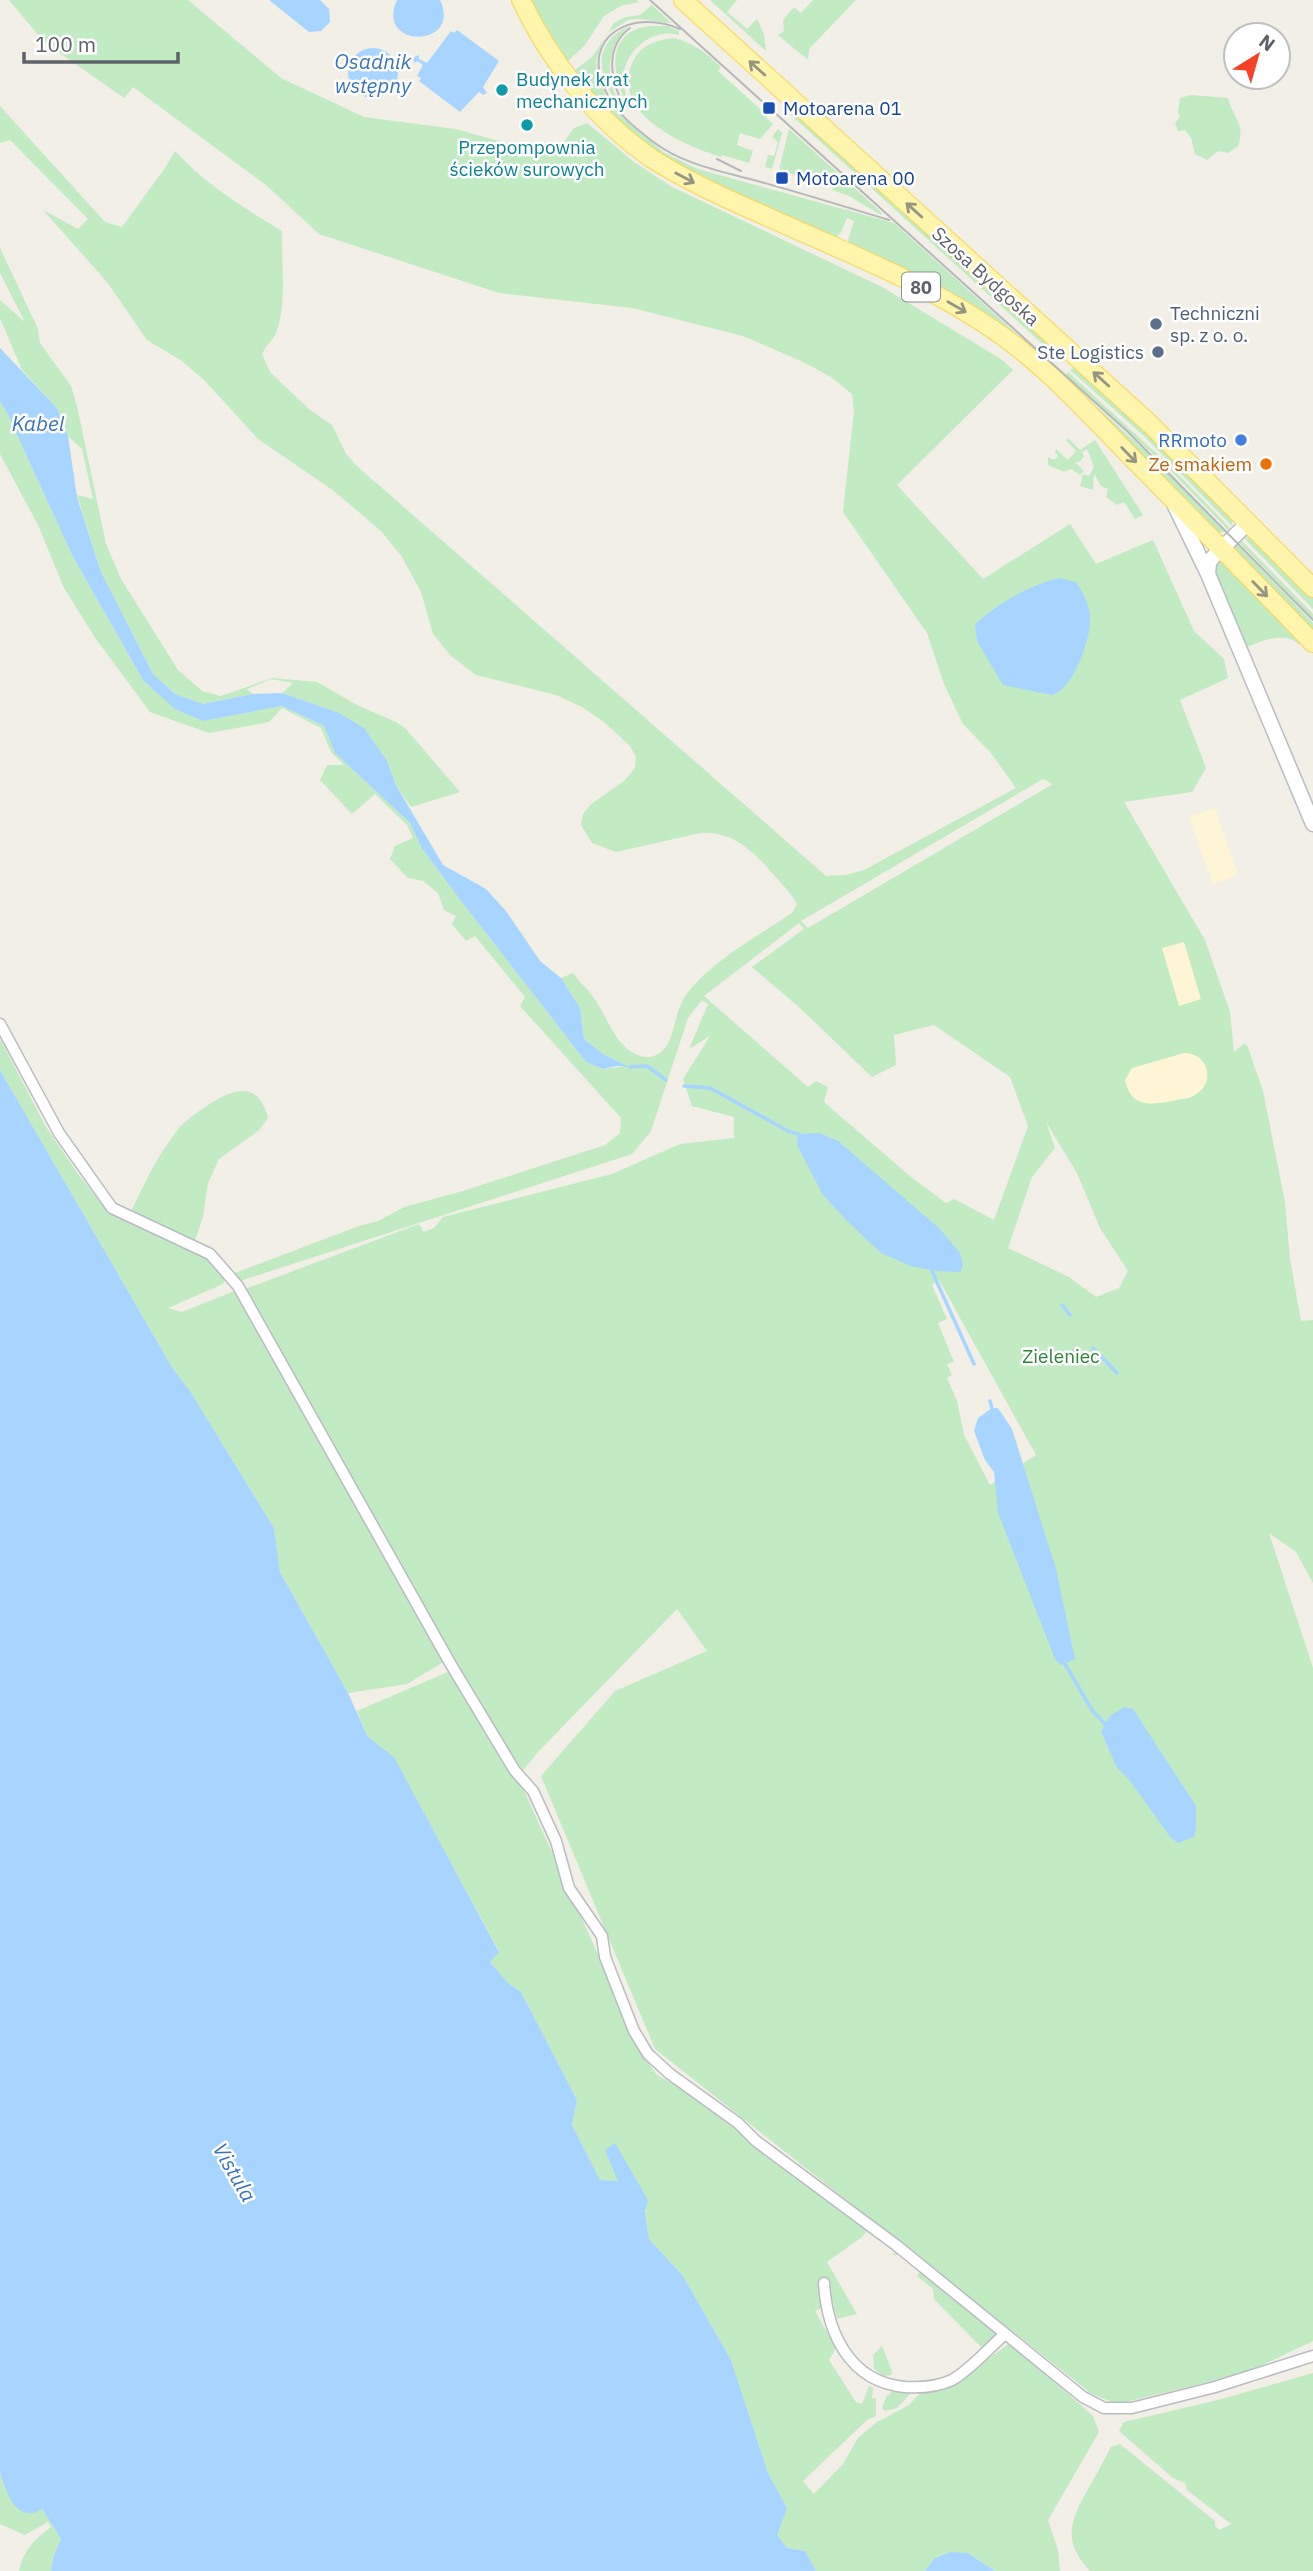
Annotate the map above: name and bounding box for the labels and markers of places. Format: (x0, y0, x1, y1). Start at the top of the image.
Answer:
place label: Budynek krat mechanicznych (516, 67, 648, 113)
marker: Budynek krat mechanicznych (494, 82, 510, 98)
place label: Motoarena 01 (783, 96, 902, 120)
marker: Motoarena 01 (761, 100, 777, 116)
marker: Przepompownia ścieków surowych (519, 117, 535, 133)
place label: Przepompownia ścieków surowych (449, 135, 605, 181)
place label: Motoarena 00 (796, 166, 915, 190)
marker: Motoarena 00 (774, 170, 790, 186)
place label: Techniczni sp. z o. o. (1170, 301, 1260, 347)
marker: Techniczni sp. z o. o. (1148, 316, 1164, 332)
place label: Ste Logistics (1037, 340, 1144, 364)
marker: Ste Logistics (1150, 344, 1166, 360)
place label: RRmoto (1158, 428, 1227, 452)
marker: RRmoto (1233, 432, 1249, 448)
place label: Ze smakiem (1148, 452, 1252, 476)
marker: Ze smakiem (1258, 456, 1274, 472)

